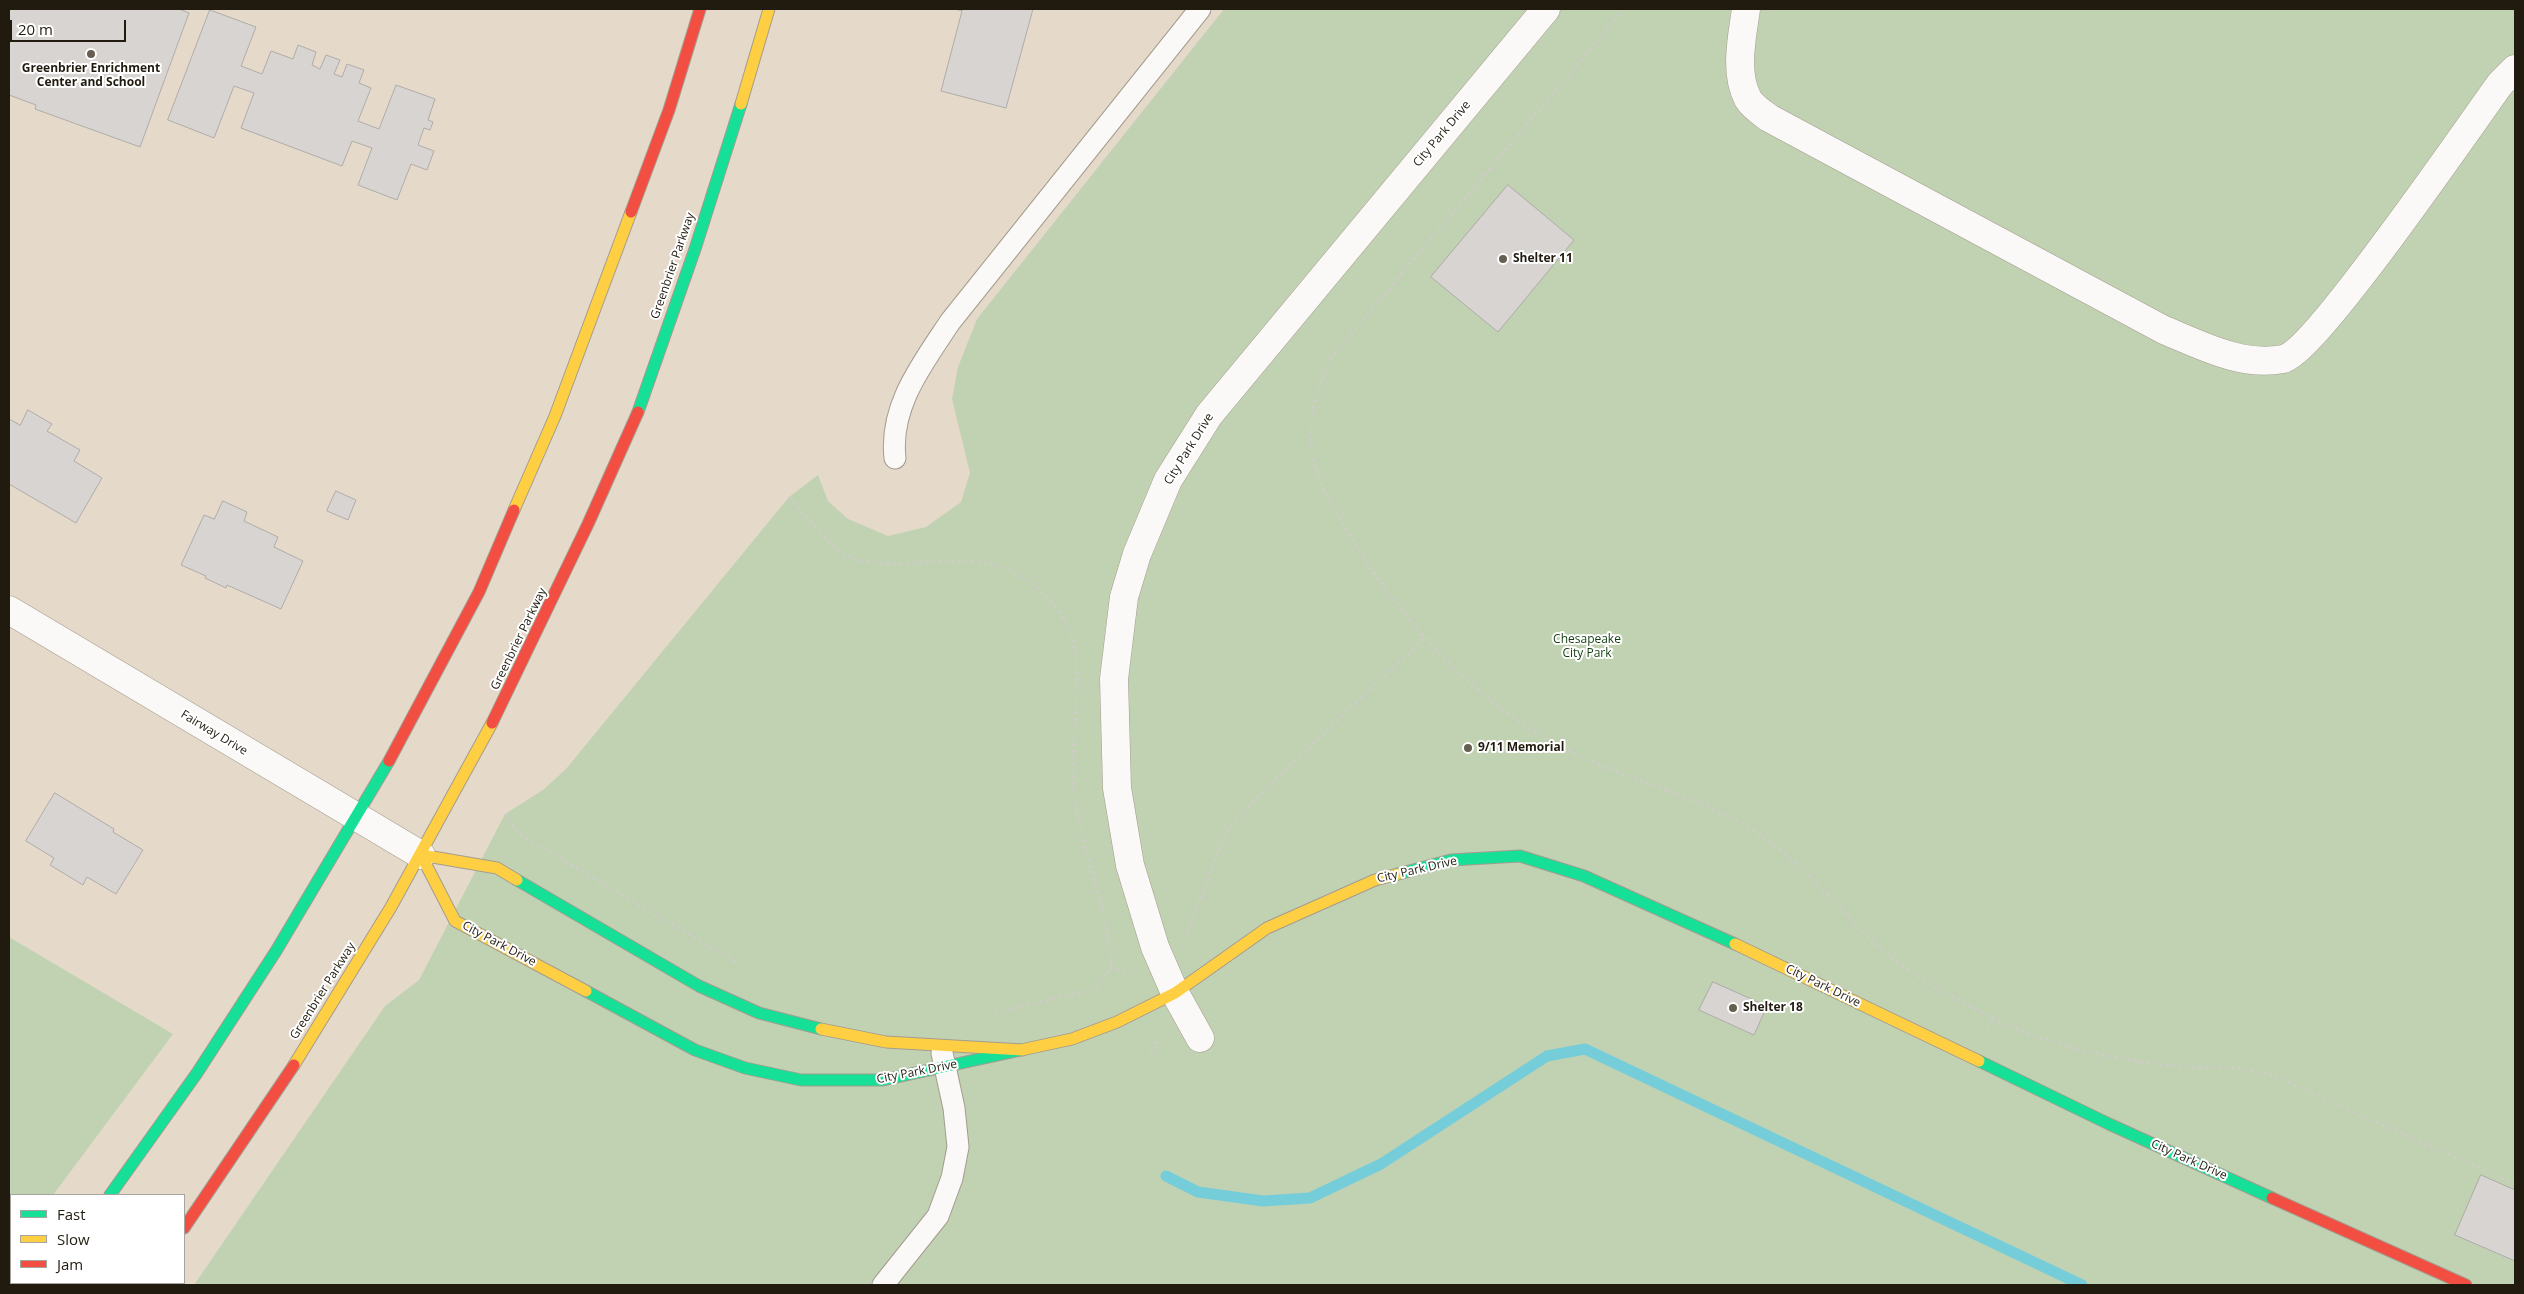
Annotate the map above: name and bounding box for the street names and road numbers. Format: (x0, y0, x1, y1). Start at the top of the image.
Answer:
street label: City Park Drive (1410, 98, 1474, 170)
street label: Greenbrier Parkway (648, 211, 698, 321)
street label: City Park Drive (1161, 411, 1217, 487)
street label: Greenbrier Parkway (488, 586, 550, 692)
street label: Fairway Drive (178, 707, 250, 759)
street label: City Park Drive (1376, 854, 1458, 886)
street label: City Park Drive (460, 918, 538, 970)
street label: Greenbrier Parkway (287, 940, 359, 1042)
street label: City Park Drive (1783, 962, 1863, 1010)
street label: City Park Drive (876, 1057, 958, 1087)
street label: City Park Drive (2149, 1137, 2229, 1183)

